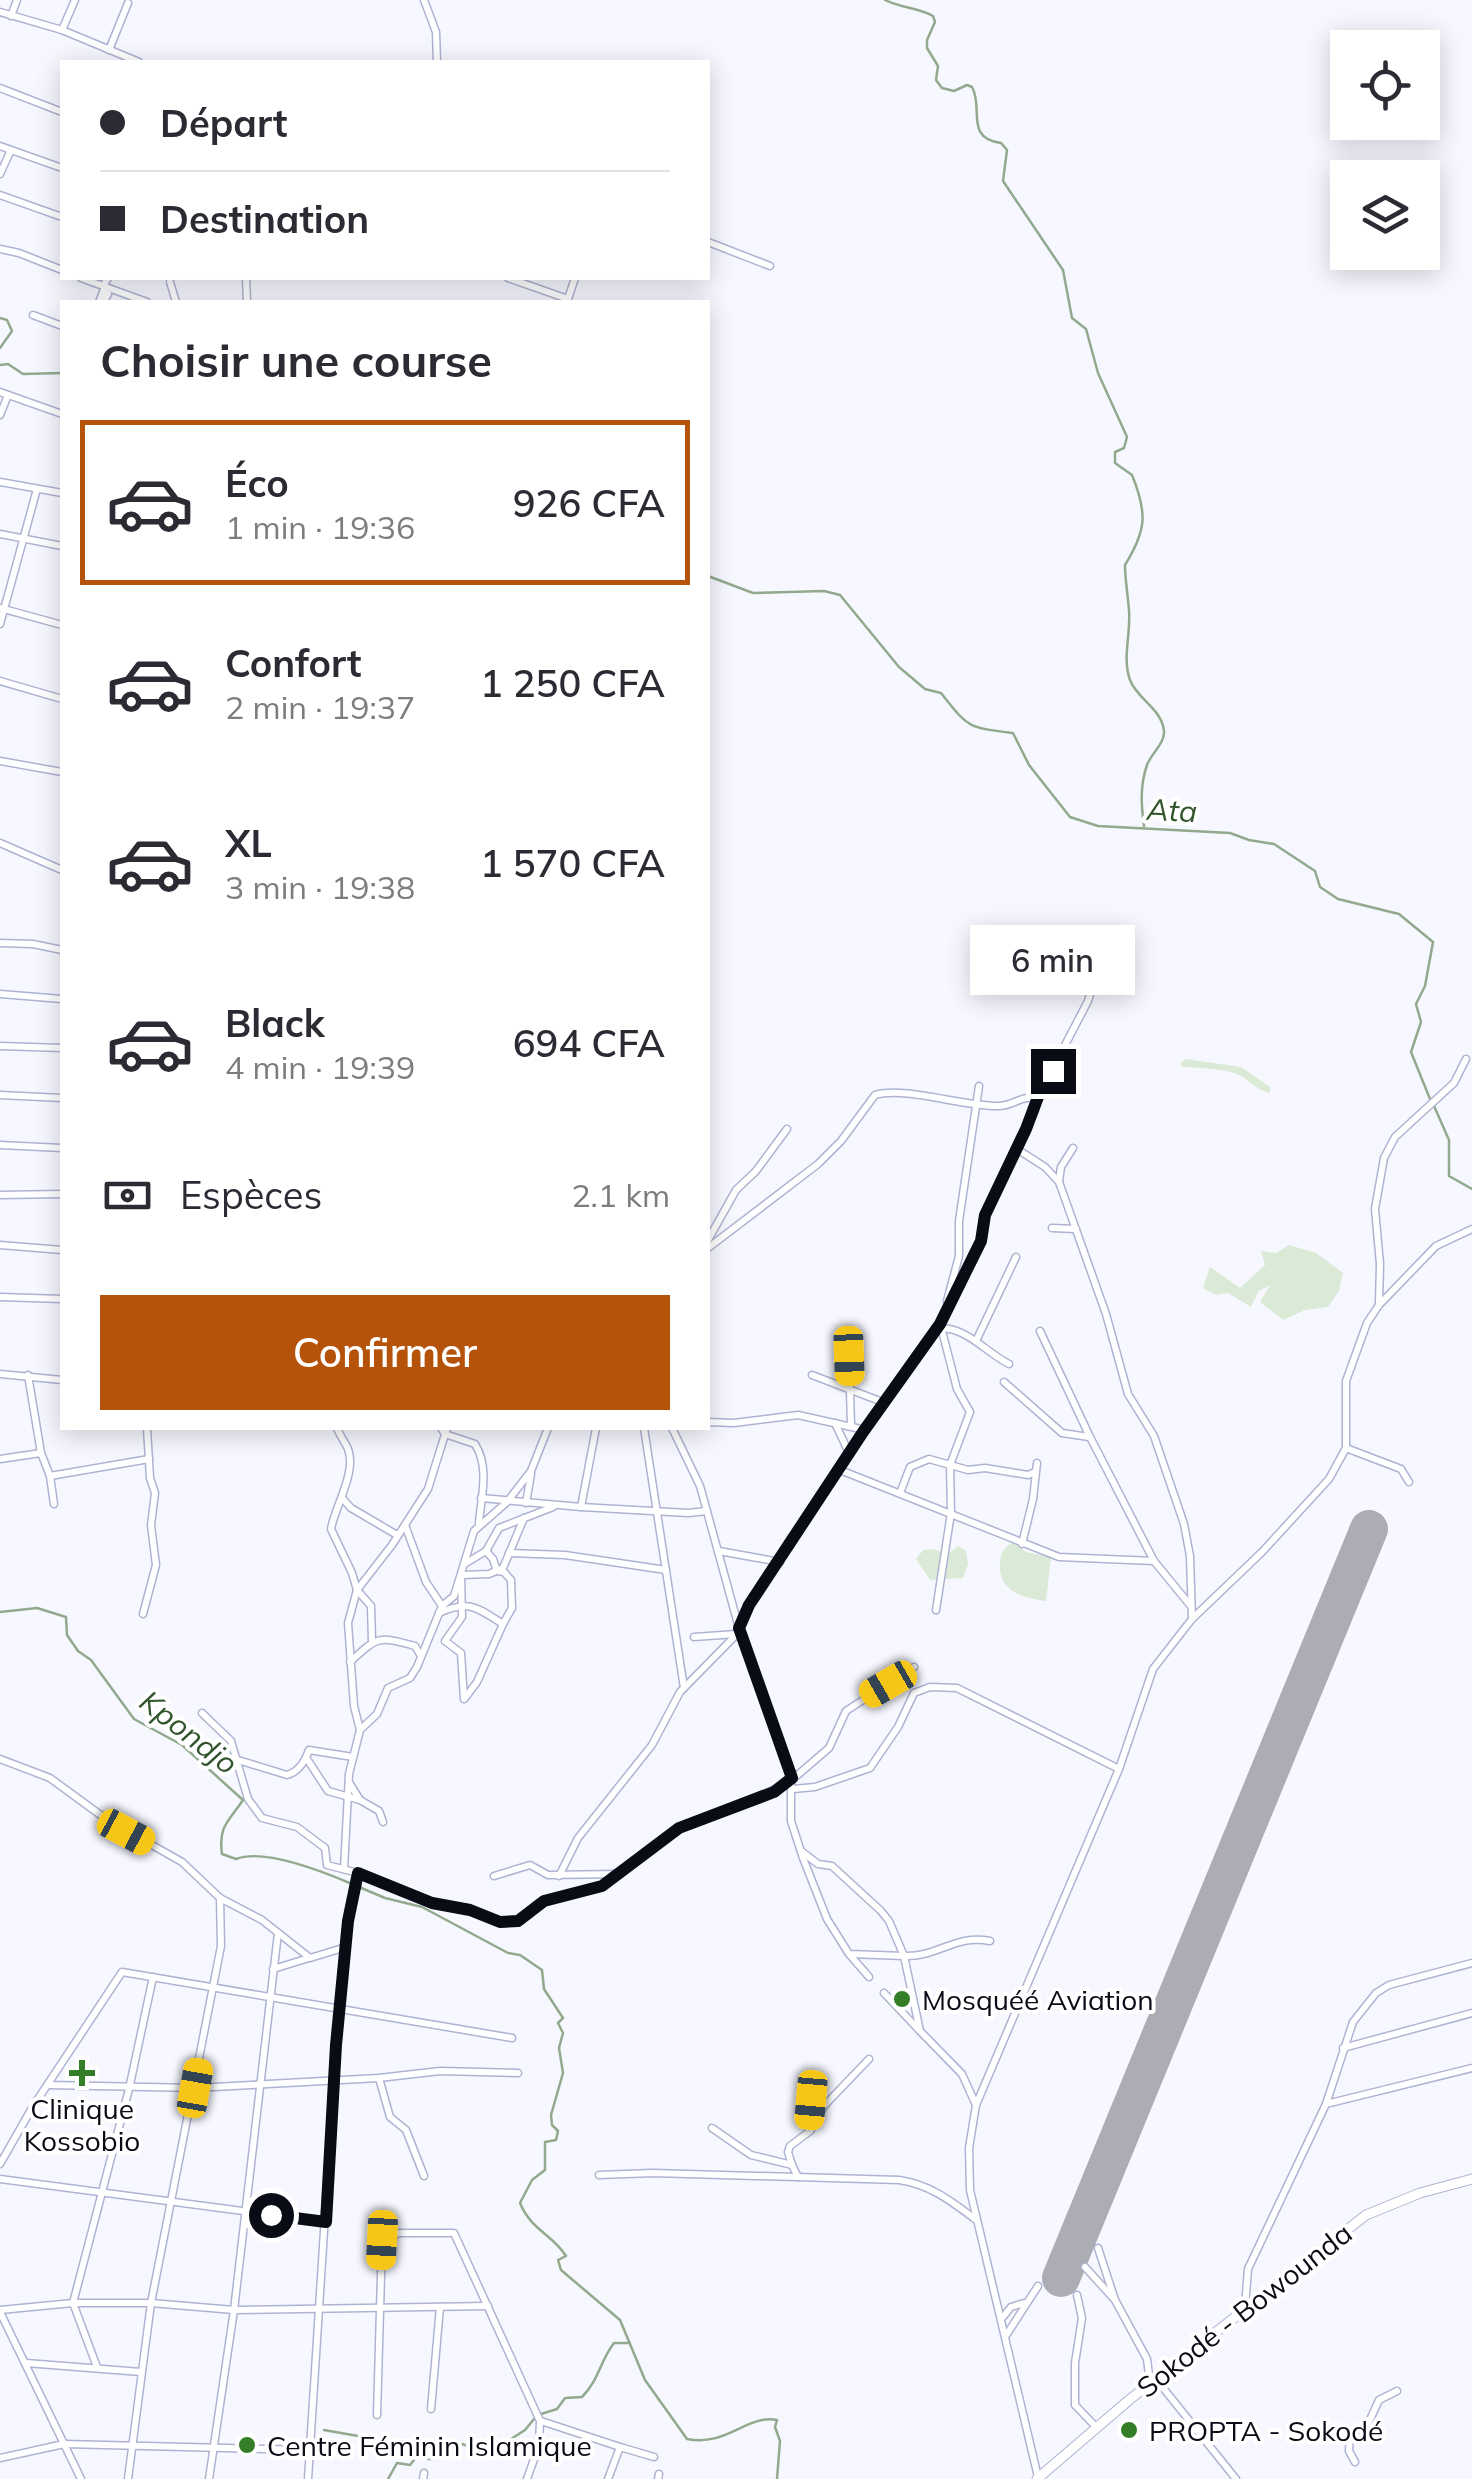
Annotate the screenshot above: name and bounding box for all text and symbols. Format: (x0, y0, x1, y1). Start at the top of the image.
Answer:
map controls (1330, 30, 1440, 270)
button: locate (1330, 30, 1440, 140)
text: Départ (160, 99, 287, 147)
button: layers (1330, 160, 1440, 270)
text: Destination (160, 195, 369, 243)
text: Choisir une course (100, 332, 492, 388)
icon: car (105, 458, 195, 548)
text: Éco (225, 459, 289, 507)
text: 926 CFA (513, 479, 665, 527)
text: 1 min · 19:36 (225, 507, 415, 547)
icon: car (105, 638, 195, 728)
text: Confort (225, 639, 362, 687)
text: 1 250 CFA (480, 659, 665, 707)
text: 2 min · 19:37 (225, 687, 415, 727)
water label: Ata (1145, 790, 1198, 830)
icon: car (105, 818, 195, 908)
text: XL (225, 819, 272, 867)
text: 1 570 CFA (480, 839, 665, 887)
text: 3 min · 19:38 (225, 867, 415, 907)
callout: 6 min (970, 926, 1136, 996)
text: 6 min (1011, 940, 1094, 980)
icon: car (105, 998, 195, 1088)
text: Black (225, 999, 325, 1047)
text: 694 CFA (513, 1019, 665, 1067)
text: 4 min · 19:39 (225, 1047, 415, 1087)
route end (1031, 1049, 1076, 1094)
icon: cash (100, 1168, 155, 1223)
text: Espèces (180, 1171, 322, 1219)
text: 2.1 km (571, 1175, 670, 1215)
button: Confirmer (100, 1295, 670, 1410)
car (833, 1325, 865, 1387)
car (855, 1656, 921, 1712)
water label: Kpondjo (132, 1682, 246, 1782)
car (92, 1805, 160, 1859)
place label: Mosquéé Aviation (922, 1982, 1154, 2017)
marker: Mosquéé Aviation (891, 1988, 913, 2010)
car (175, 2056, 215, 2120)
marker: Clinique Kossobio (69, 2060, 95, 2086)
car (793, 2069, 829, 2131)
place label: Clinique Kossobio (24, 2091, 140, 2158)
route start (249, 2193, 294, 2238)
car (365, 2209, 399, 2271)
street label: Sokodé - Bowounda (1130, 2215, 1358, 2405)
place label: PROPTA - Sokodé (1149, 2413, 1383, 2448)
marker: PROPTA - Sokodé (1118, 2419, 1140, 2441)
place label: Centre Féminin Islamique (267, 2428, 592, 2463)
marker: Centre Féminin Islamique (236, 2434, 258, 2456)

